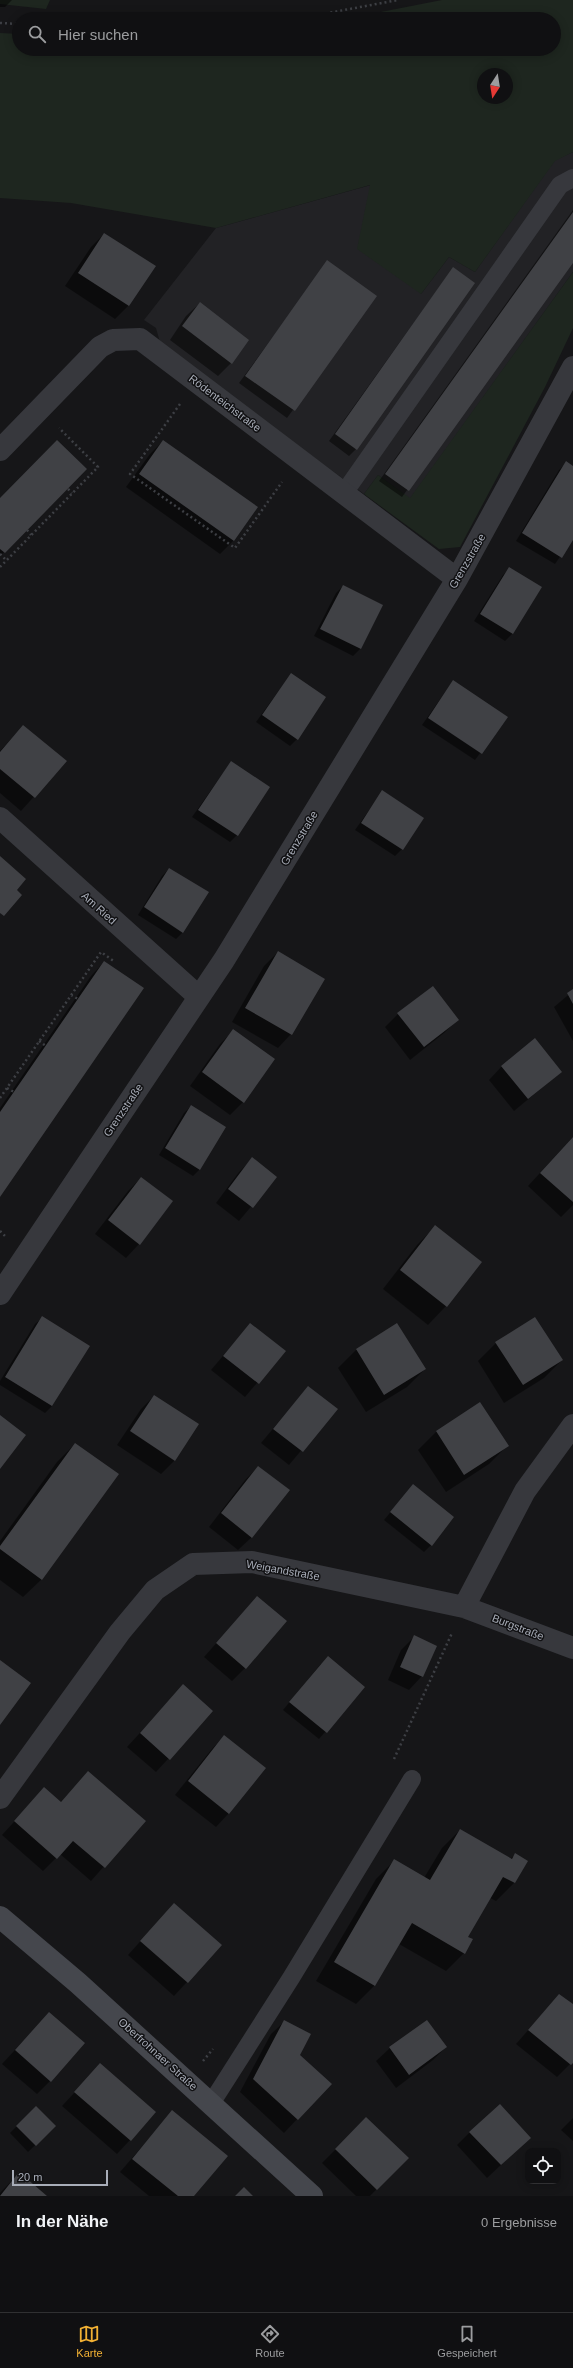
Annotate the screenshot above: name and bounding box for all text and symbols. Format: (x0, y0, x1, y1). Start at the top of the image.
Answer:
search box (12, 12, 561, 56)
icon: search (26, 23, 48, 45)
text: Hier suchen (58, 26, 138, 43)
north arrow (477, 68, 513, 104)
street label: Rödenteichstraße (187, 372, 263, 434)
street label: Grenzstraße (447, 532, 487, 590)
street label: Grenzstraße (278, 809, 320, 867)
street label: Am Ried (79, 889, 119, 927)
street label: Grenzstraße (101, 1081, 145, 1139)
street label: Weigandstraße (245, 1558, 321, 1582)
street label: Burgstraße (490, 1612, 546, 1642)
street label: Oberfrohnaer Straße (116, 2016, 200, 2092)
map controls (525, 2148, 561, 2184)
button: locate (525, 2148, 561, 2184)
scale bar (12, 2168, 108, 2187)
text: 20 m (18, 2171, 42, 2183)
text: In der Nähe (16, 2212, 109, 2231)
text: 0 Ergebnisse (481, 2215, 557, 2230)
tab: Karte (76, 2323, 103, 2359)
tab: Route (255, 2323, 285, 2359)
tab: Gespeichert (437, 2323, 497, 2359)

